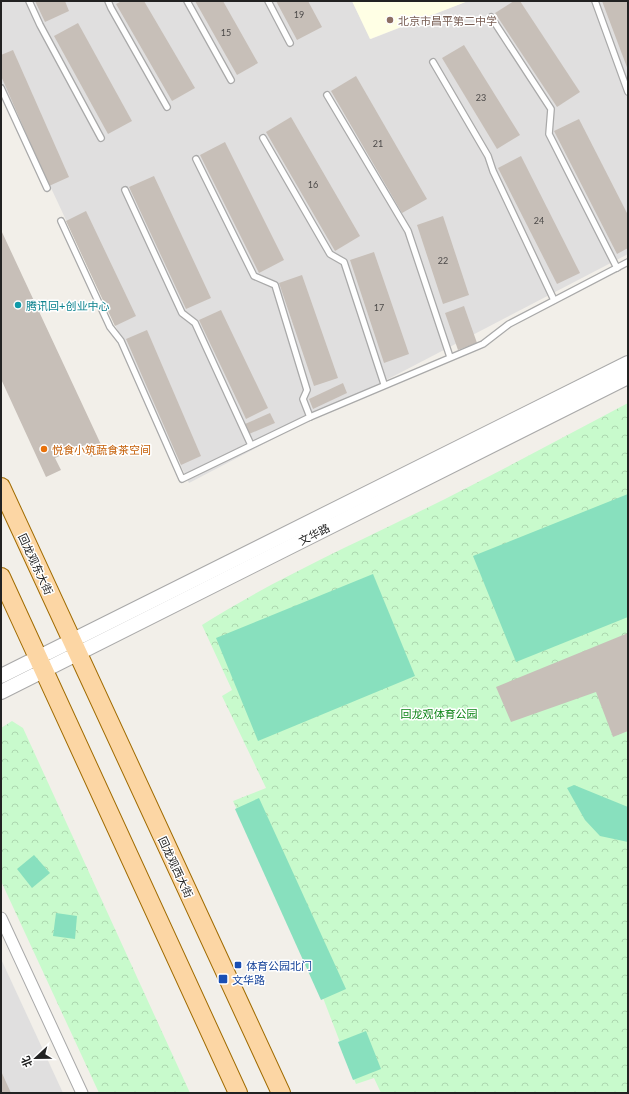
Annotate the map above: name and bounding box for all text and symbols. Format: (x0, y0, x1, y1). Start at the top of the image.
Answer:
house number: 19 (294, 9, 304, 20)
place label: 北京市昌平第二中学 (398, 14, 497, 27)
marker: 北京市昌平第二中学 (385, 15, 395, 25)
house number: 15 (221, 27, 231, 38)
house number: 23 (476, 92, 486, 103)
house number: 21 (373, 138, 383, 149)
house number: 16 (308, 179, 318, 190)
house number: 24 (534, 215, 544, 226)
house number: 22 (438, 255, 448, 266)
place label: 腾讯回+创业中心 (26, 299, 109, 312)
marker: 腾讯回+创业中心 (13, 300, 23, 310)
house number: 17 (374, 302, 384, 313)
place label: 悦食小筑蔬食茶空间 (52, 443, 151, 456)
marker: 悦食小筑蔬食茶空间 (39, 444, 49, 454)
street label: 文华路 (296, 521, 332, 547)
street label: 回龙观东大街 (16, 531, 56, 597)
park label: 回龙观体育公园 (401, 707, 478, 720)
street label: 回龙观西大街 (156, 834, 196, 900)
place label: 体育公园北门 (246, 959, 312, 972)
marker: 体育公园北门 (233, 960, 243, 970)
marker: 文华路 (217, 973, 229, 985)
place label: 文华路 (232, 973, 265, 986)
north arrow (16, 1038, 56, 1078)
text: 北 (18, 1054, 34, 1069)

